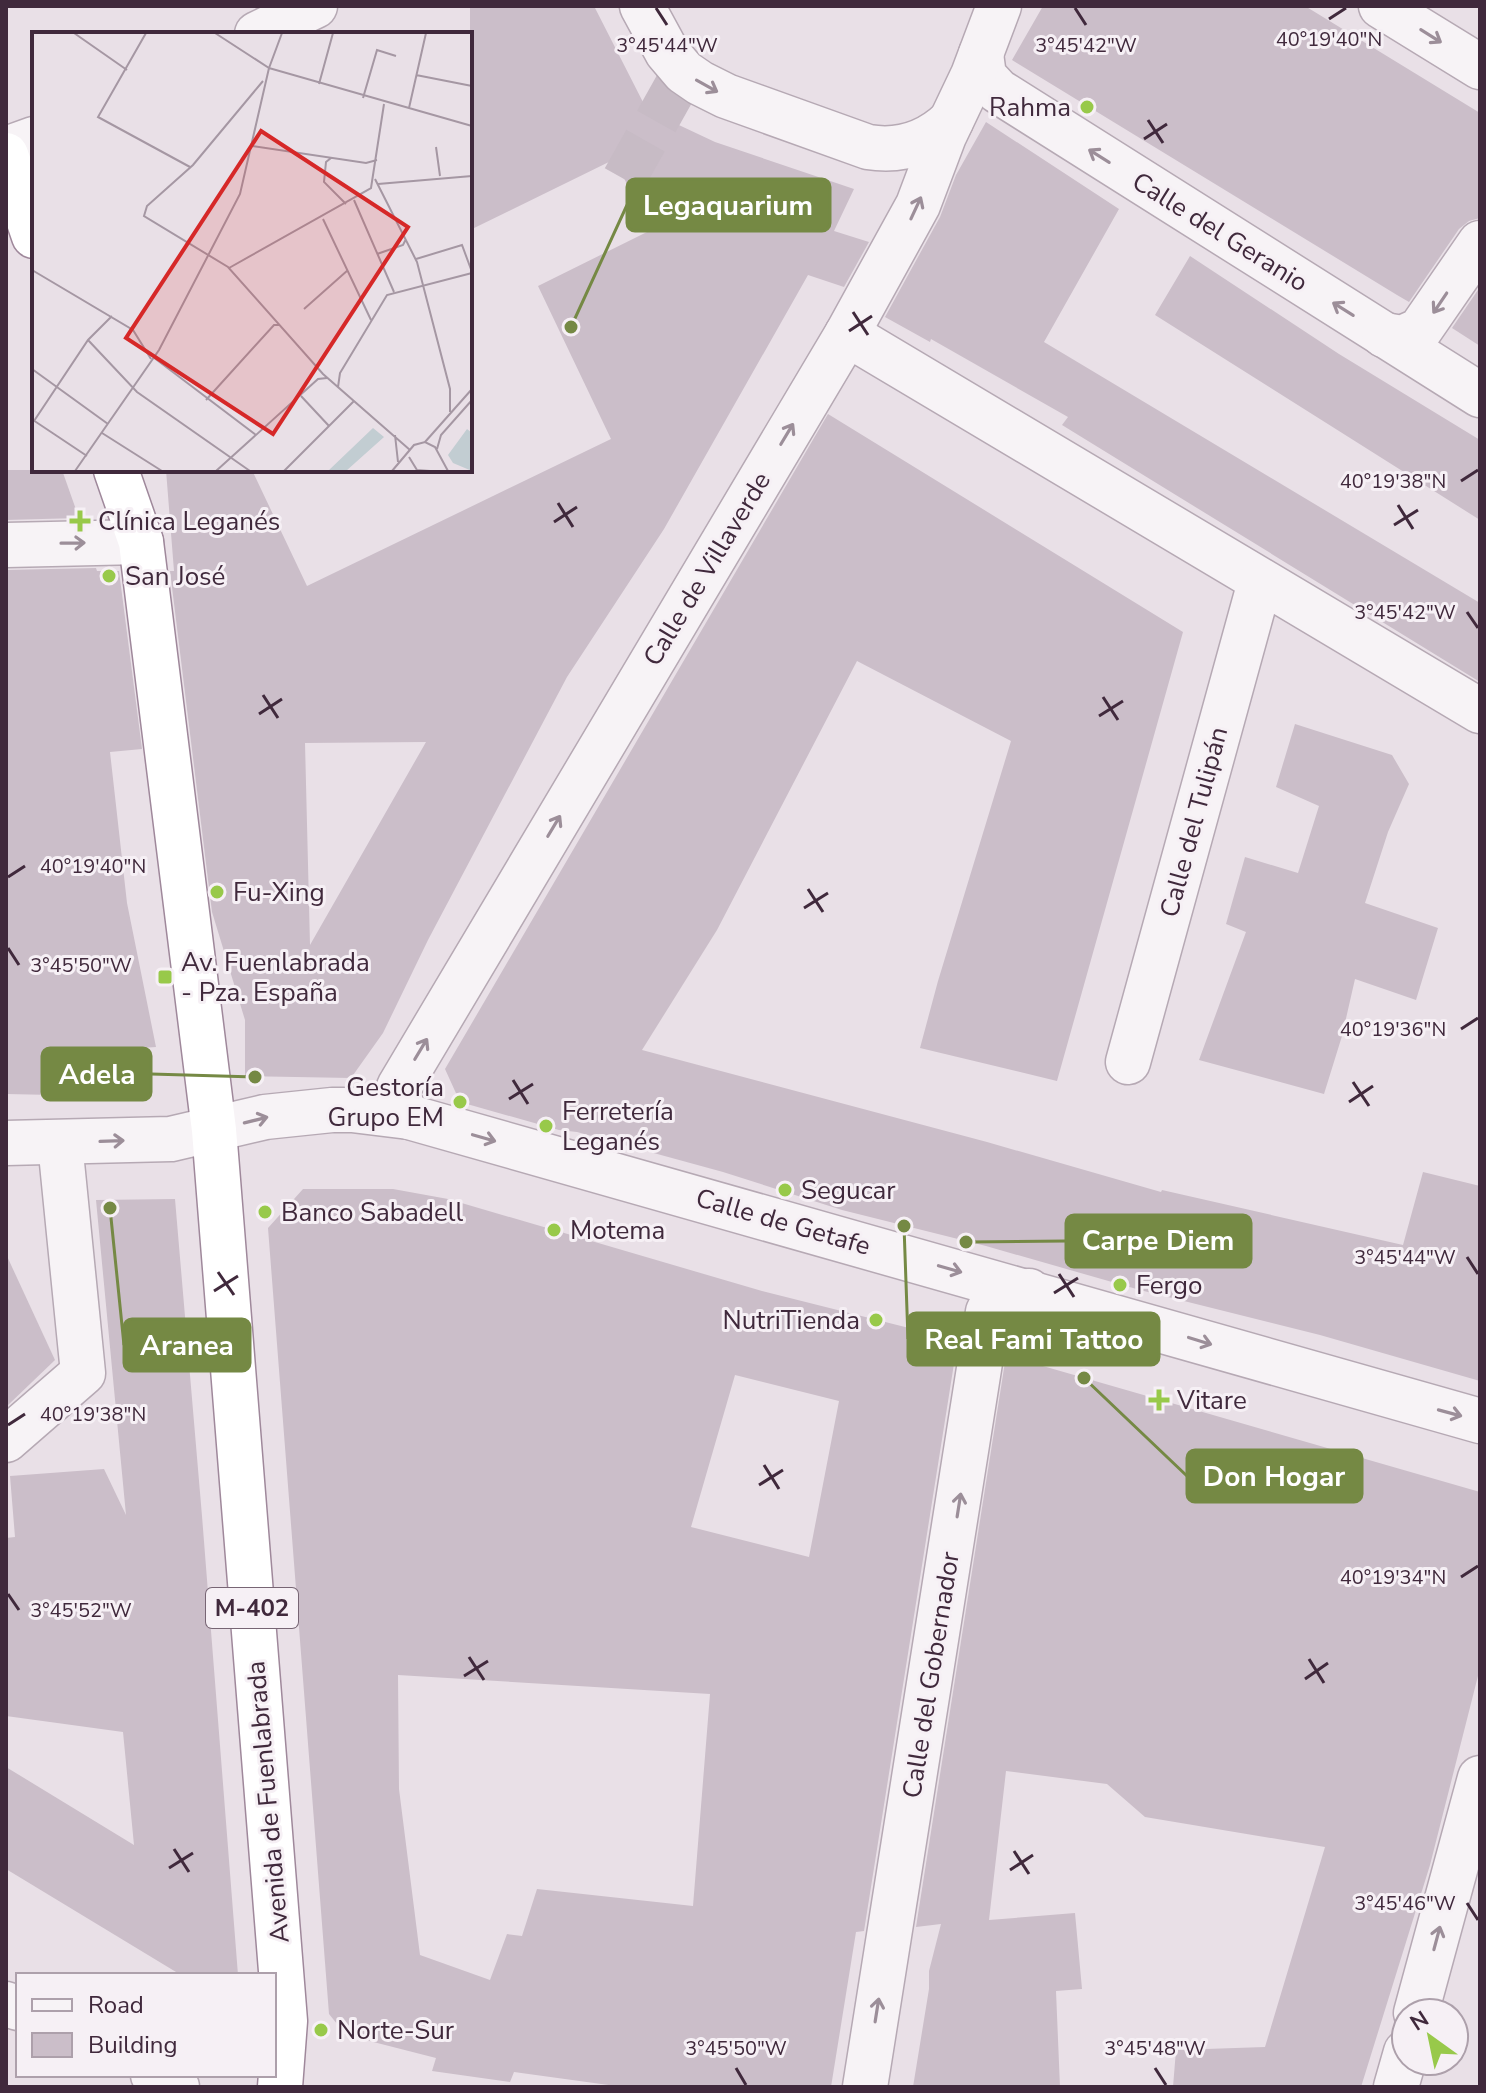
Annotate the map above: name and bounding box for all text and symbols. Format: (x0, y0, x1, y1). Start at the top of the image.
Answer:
text: 40°19'40"N (1276, 26, 1382, 53)
one-way arrow (1419, 29, 1442, 45)
inset map (32, 32, 472, 472)
text: 3°45'44"W (616, 32, 718, 59)
text: 3°45'42"W (1035, 32, 1137, 59)
one-way arrow (695, 78, 718, 94)
place label: Rahma (989, 90, 1071, 125)
marker: Rahma (1078, 98, 1096, 116)
one-way arrow (1088, 147, 1111, 163)
street label: Calle del Geranio (1126, 164, 1314, 300)
callout: Legaquarium (627, 179, 830, 231)
text: Legaquarium (643, 187, 813, 225)
one-way arrow (909, 196, 924, 220)
one-way arrow (1432, 291, 1448, 313)
one-way arrow (1332, 301, 1354, 318)
one-way arrow (779, 423, 795, 446)
street label: Calle de Villaverde (635, 466, 779, 672)
text: 40°19'38"N (1340, 468, 1446, 495)
place label: Clínica Leganés (98, 504, 280, 539)
marker: Clínica Leganés (69, 510, 91, 532)
one-way arrow (59, 536, 86, 551)
place label: San José (125, 559, 225, 594)
marker: San José (100, 567, 118, 585)
text: 3°45'42"W (1354, 599, 1456, 626)
street label: Calle del Tulipán (1152, 723, 1236, 921)
one-way arrow (546, 815, 562, 838)
text: 40°19'40"N (40, 853, 146, 880)
place label: Fu-Xing (233, 875, 325, 910)
marker: Fu-Xing (208, 883, 226, 901)
place label: Av. Fuenlabrada - Pza. España (181, 945, 370, 1010)
text: 3°45'50"W (30, 952, 132, 979)
marker: Av. Fuenlabrada - Pza. España (156, 968, 174, 986)
text: 40°19'36"N (1340, 1016, 1446, 1043)
one-way arrow (413, 1038, 429, 1061)
callout: Adela (42, 1048, 151, 1100)
text: Adela (59, 1056, 135, 1094)
place label: Gestoría Grupo EM (328, 1070, 444, 1135)
marker: Gestoría Grupo EM (451, 1093, 469, 1111)
place label: Ferretería Leganés (562, 1094, 674, 1159)
one-way arrow (243, 1111, 269, 1126)
marker: Ferretería Leganés (537, 1117, 555, 1135)
one-way arrow (471, 1131, 497, 1146)
one-way arrow (98, 1134, 125, 1149)
place label: Segucar (801, 1173, 896, 1208)
street label: Calle de Getafe (692, 1180, 874, 1264)
marker: Segucar (776, 1181, 794, 1199)
place label: Banco Sabadell (281, 1195, 463, 1230)
marker: Banco Sabadell (256, 1203, 274, 1221)
place label: Motema (570, 1213, 665, 1248)
callout: Carpe Diem (1066, 1215, 1251, 1267)
marker: Motema (545, 1221, 563, 1239)
text: Carpe Diem (1082, 1222, 1234, 1260)
text: 3°45'44"W (1354, 1244, 1456, 1271)
one-way arrow (937, 1262, 963, 1277)
place label: Fergo (1136, 1268, 1202, 1303)
marker: Fergo (1111, 1276, 1129, 1294)
place label: NutriTienda (723, 1303, 860, 1338)
marker: NutriTienda (867, 1311, 885, 1329)
callout: Real Fami Tattoo (908, 1313, 1159, 1365)
callout: Aranea (124, 1319, 250, 1371)
text: Real Fami Tattoo (925, 1321, 1143, 1359)
text: Aranea (140, 1327, 234, 1365)
one-way arrow (1187, 1334, 1213, 1349)
place label: Vitare (1176, 1383, 1247, 1418)
marker: Vitare (1148, 1389, 1170, 1411)
text: 40°19'38"N (40, 1401, 146, 1428)
one-way arrow (1436, 1407, 1462, 1422)
callout: Don Hogar (1187, 1450, 1362, 1502)
text: Don Hogar (1203, 1458, 1345, 1496)
one-way arrow (952, 1492, 967, 1518)
street label: Calle del Gobernador (894, 1549, 968, 1801)
text: 40°19'34"N (1340, 1564, 1446, 1591)
road number: M-402 (206, 1588, 298, 1628)
text: 3°45'52"W (30, 1597, 132, 1624)
street label: Avenida de Fuenlabrada (238, 1659, 298, 1945)
text: 3°45'46"W (1354, 1890, 1456, 1917)
one-way arrow (1430, 1925, 1445, 1951)
legend (16, 1973, 276, 2077)
text: Road (88, 1989, 144, 2021)
north arrow (1390, 1997, 1470, 2077)
one-way arrow (870, 1998, 885, 2023)
text: N (1405, 2004, 1435, 2038)
place label: Norte-Sur (337, 2013, 455, 2048)
marker: Norte-Sur (312, 2021, 330, 2039)
text: Building (88, 2029, 178, 2061)
text: 3°45'50"W (685, 2035, 787, 2062)
text: 3°45'48"W (1104, 2035, 1206, 2062)

